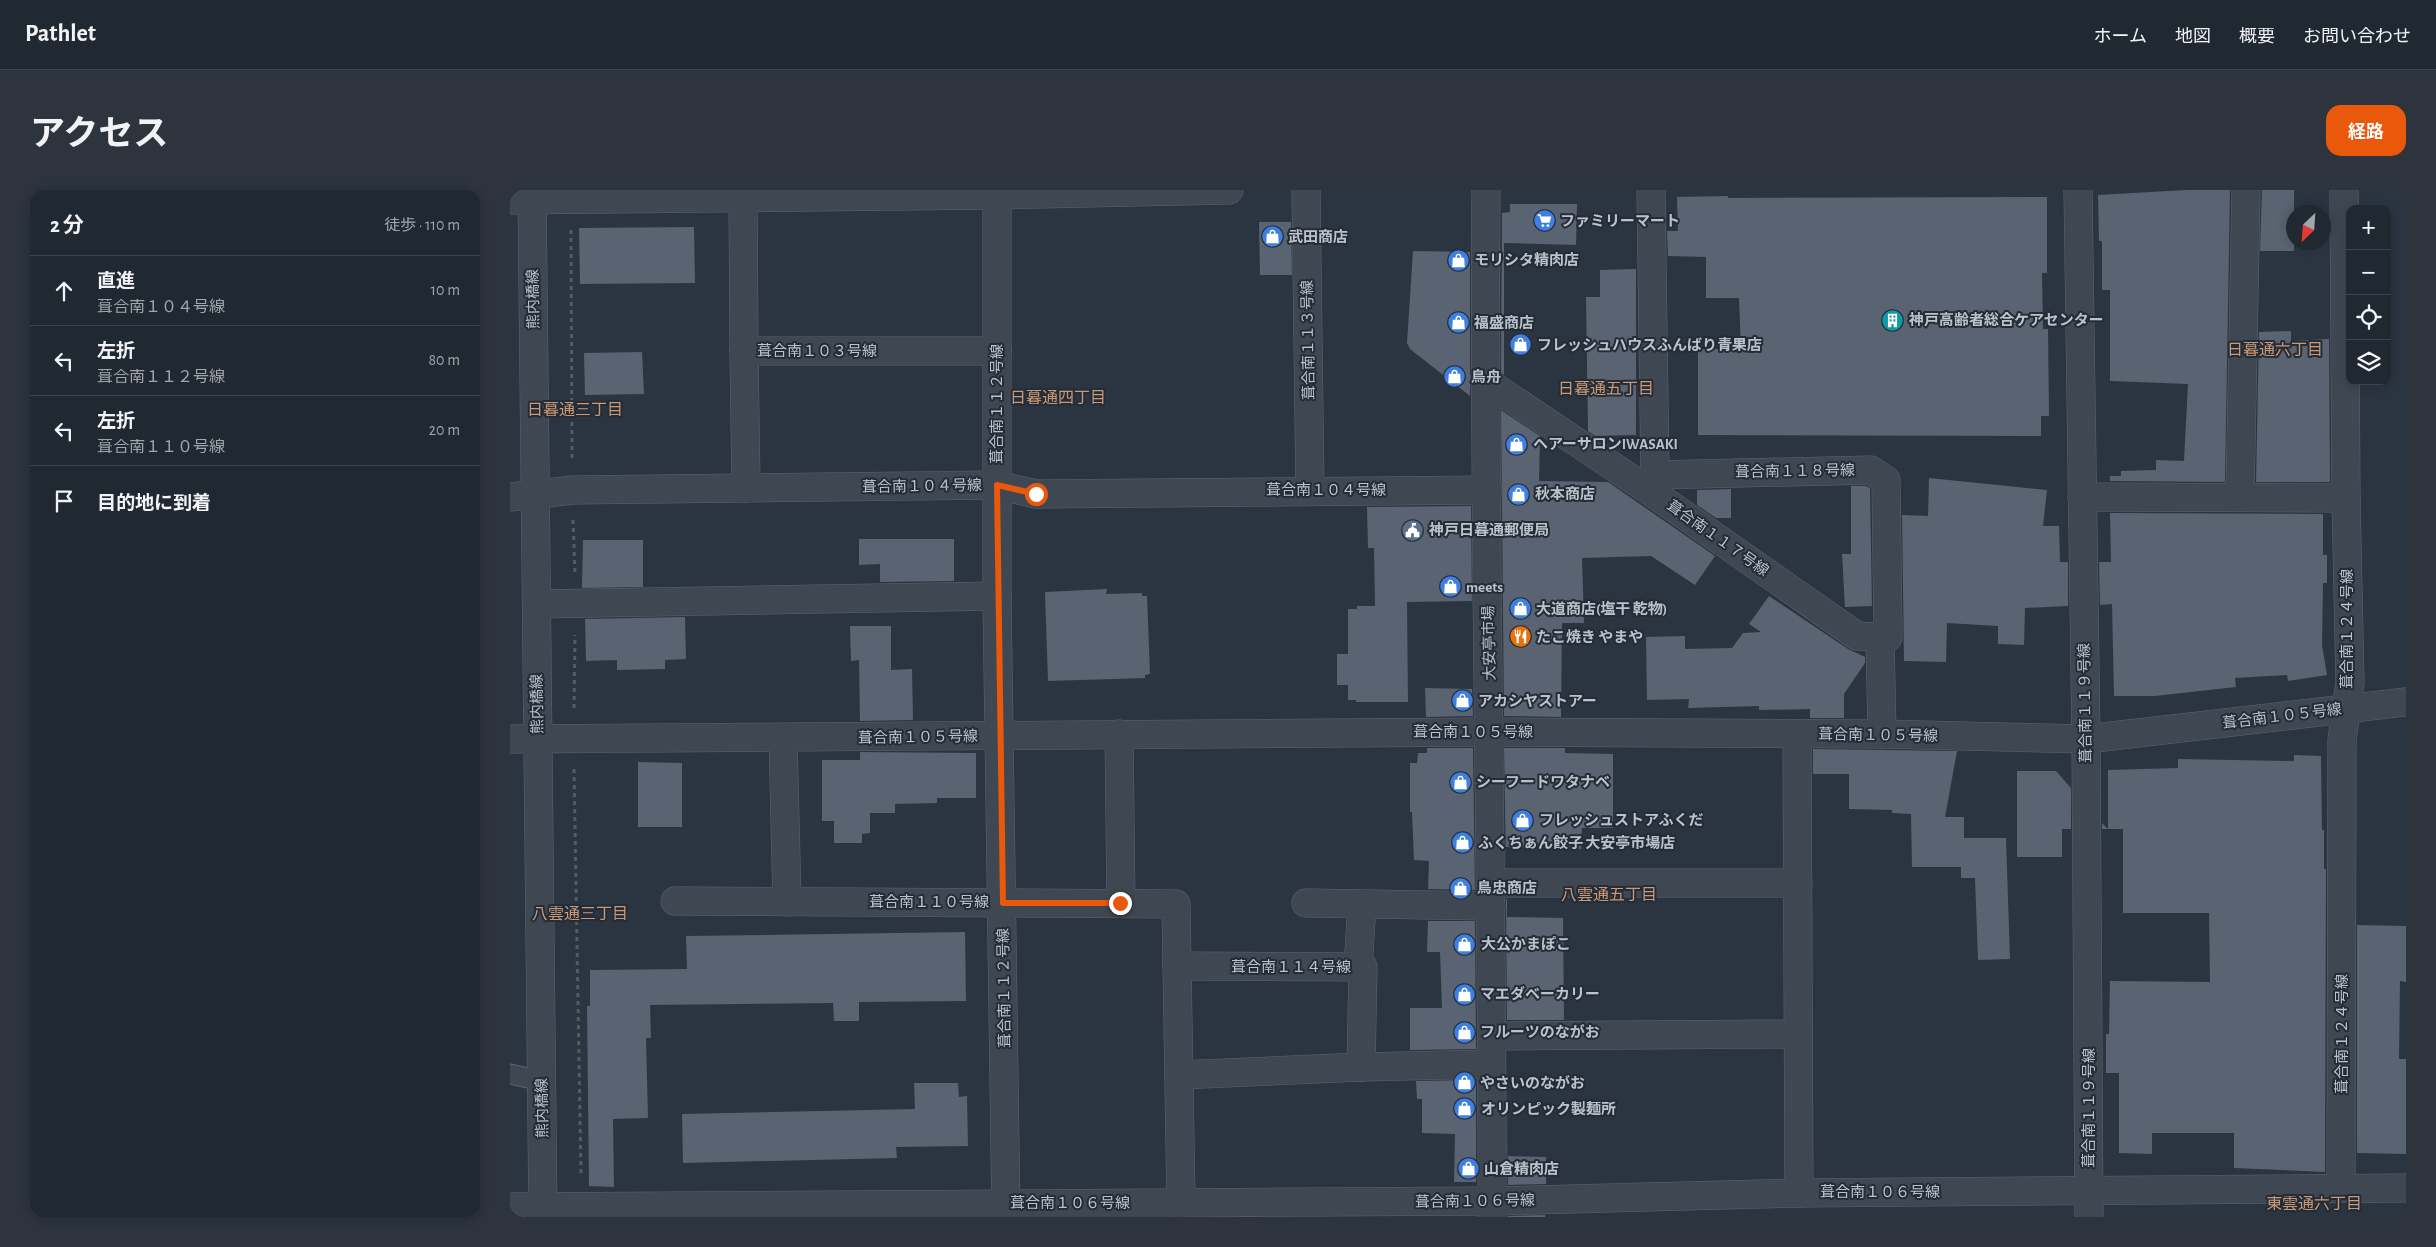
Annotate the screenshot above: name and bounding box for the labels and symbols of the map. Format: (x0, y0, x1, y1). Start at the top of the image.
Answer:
north arrow (2286, 205, 2331, 250)
supermarket icon: ファミリーマート (1532, 209, 1556, 233)
place label: ファミリーマート (1560, 214, 1680, 229)
shop icon: 武田商店 (1260, 225, 1284, 249)
place label: 武田商店 (1288, 229, 1348, 245)
shop icon: モリシタ精肉店 (1446, 248, 1470, 272)
place label: モリシタ精肉店 (1474, 251, 1579, 268)
street label: 熊内橋線 (524, 269, 542, 329)
street label: 葺合南１１３号線 (1299, 280, 1317, 400)
building icon: 神戸高齢者総合ケアセンター (1881, 308, 1905, 332)
shop icon: 福盛商店 (1446, 311, 1470, 335)
place label: 神戸高齢者総合ケアセンター (1908, 311, 2104, 328)
place label: 福盛商店 (1473, 314, 1534, 331)
shop icon: フレッシュハウスふんばり青果店 (1509, 333, 1533, 357)
place label: フレッシュハウスふんばり青果店 (1537, 337, 1762, 353)
district label: 日暮通六丁目 (2227, 341, 2323, 358)
street label: 葺合南１０３号線 (757, 343, 877, 359)
street label: 葺合南１１２号線 (989, 344, 1005, 464)
shop icon: 鳥舟 (1443, 365, 1467, 389)
place label: 鳥舟 (1471, 368, 1501, 385)
district label: 日暮通五丁目 (1558, 380, 1654, 397)
district label: 日暮通四丁目 (1010, 389, 1106, 406)
district label: 日暮通三丁目 (527, 401, 623, 418)
shop icon: ヘアーサロンIWASAKI (1505, 432, 1529, 456)
place label: ヘアーサロンIWASAKI (1533, 437, 1678, 452)
street label: 葺合南１１８号線 (1735, 462, 1855, 480)
street label: 葺合南１０４号線 (862, 477, 982, 495)
street label: 葺合南１０４号線 (1266, 482, 1386, 498)
shop icon: 秋本商店 (1507, 482, 1531, 506)
route start (1025, 483, 1048, 506)
place label: 秋本商店 (1535, 486, 1595, 502)
street label: 葺合南１１７号線 (1664, 497, 1772, 579)
public building icon: 神戸日暮通郵便局 (1401, 518, 1425, 542)
place label: 神戸日暮通郵便局 (1428, 521, 1549, 538)
street label: 葺合南１２４号線 (2339, 569, 2355, 689)
shop icon: meets (1438, 575, 1462, 599)
place label: meets (1466, 580, 1503, 595)
shop icon: 大道商店(塩干 乾物) (1508, 597, 1532, 621)
place label: 大道商店(塩干 乾物) (1536, 600, 1667, 617)
street label: 大安亭市場 (1480, 605, 1498, 681)
restaurant icon: たこ焼き やまや (1508, 625, 1532, 649)
place label: たこ焼き やまや (1536, 629, 1643, 645)
street label: 葺合南１１９号線 (2076, 643, 2094, 763)
street label: 熊内橋線 (528, 674, 546, 734)
shop icon: アカシヤストアー (1450, 689, 1474, 713)
place label: アカシヤストアー (1478, 693, 1597, 709)
street label: 葺合南１０５号線 (2221, 701, 2343, 731)
street label: 葺合南１０５号線 (1413, 724, 1533, 740)
street label: 葺合南１０５号線 (1818, 726, 1938, 744)
street label: 葺合南１０５号線 (858, 728, 978, 746)
shop icon: シーフードワタナベ (1448, 770, 1472, 794)
place label: シーフードワタナベ (1476, 774, 1610, 790)
shop icon: フレッシュストアふくだ (1511, 808, 1535, 832)
place label: フレッシュストアふくだ (1539, 812, 1704, 828)
shop icon: ふくちぁん餃子 大安亭市場店 (1450, 831, 1474, 855)
place label: ふくちぁん餃子 大安亭市場店 (1478, 835, 1675, 851)
shop icon: 鳥忠商店 (1449, 876, 1473, 900)
place label: 鳥忠商店 (1477, 879, 1537, 896)
district label: 八雲通五丁目 (1561, 886, 1657, 903)
route end (1109, 892, 1132, 915)
street label: 葺合南１１０号線 (869, 894, 989, 910)
district label: 八雲通三丁目 (532, 905, 628, 922)
street label: 葺合南１１２号線 (995, 928, 1013, 1048)
shop icon: 大公かまぽこ (1453, 932, 1477, 956)
place label: 大公かまぽこ (1481, 936, 1571, 952)
street label: 葺合南１１４号線 (1231, 959, 1351, 975)
street label: 葺合南１２４号線 (2334, 974, 2350, 1094)
shop icon: マエダベーカリー (1452, 982, 1476, 1006)
place label: マエダベーカリー (1480, 986, 1600, 1002)
shop icon: フルーツのながお (1452, 1020, 1476, 1044)
place label: フルーツのながお (1480, 1024, 1600, 1040)
street label: 葺合南１１９号線 (2081, 1048, 2097, 1168)
shop icon: やさいのながお (1452, 1071, 1476, 1095)
place label: やさいのながお (1480, 1075, 1585, 1091)
street label: 熊内橋線 (533, 1078, 551, 1138)
shop icon: オリンピック製麺所 (1453, 1097, 1477, 1121)
place label: オリンピック製麺所 (1481, 1100, 1616, 1117)
shop icon: 山倉精肉店 (1456, 1157, 1480, 1181)
place label: 山倉精肉店 (1484, 1160, 1559, 1177)
street label: 葺合南１０６号線 (1820, 1184, 1940, 1200)
street label: 葺合南１０６号線 (1415, 1192, 1535, 1210)
street label: 葺合南１０６号線 (1010, 1195, 1130, 1211)
district label: 東雲通六丁目 (2266, 1195, 2362, 1212)

